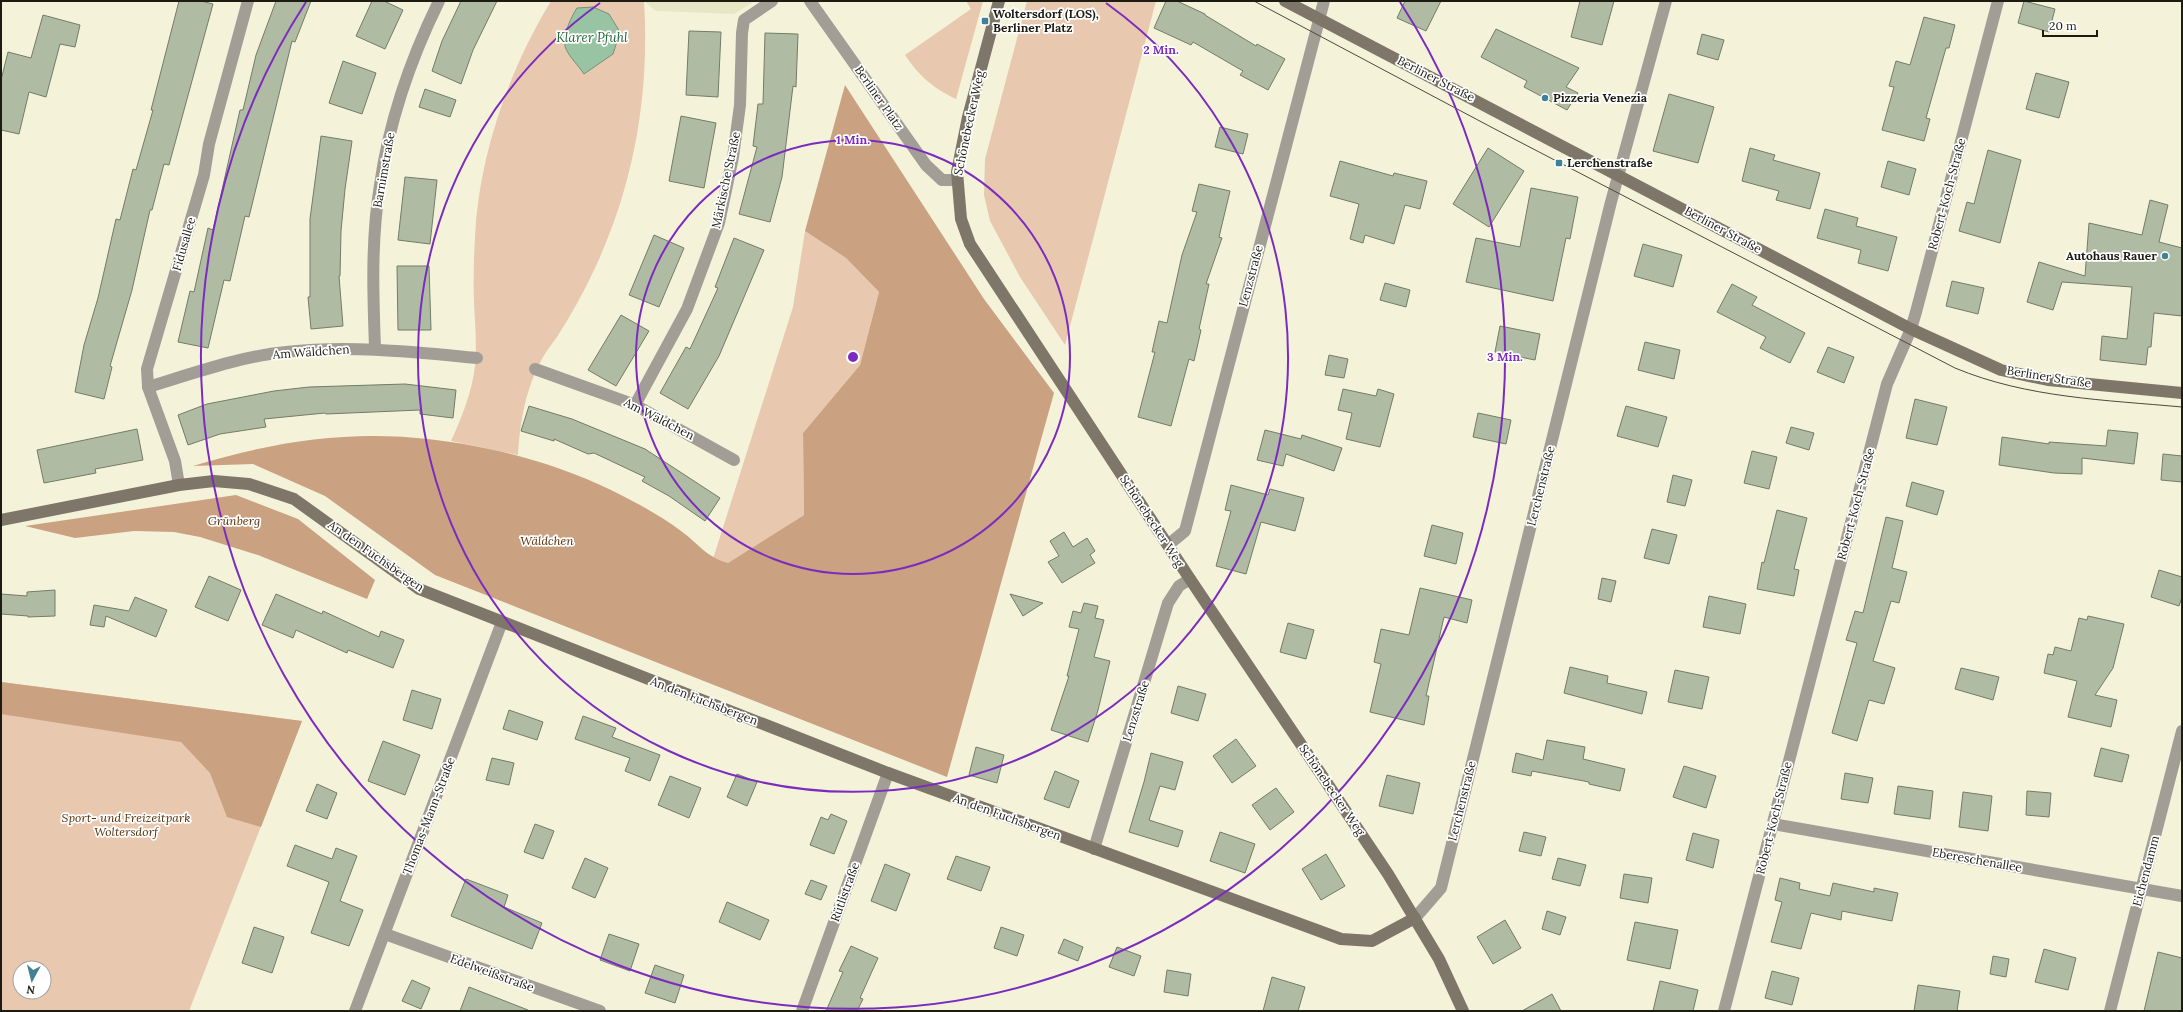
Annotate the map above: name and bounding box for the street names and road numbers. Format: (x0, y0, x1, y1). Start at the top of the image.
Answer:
street label: Berliner Straße (1395, 53, 1478, 105)
street label: Berliner Platz (852, 63, 907, 133)
street label: Schönebecker Weg (950, 69, 987, 177)
street label: Barnimstraße (369, 130, 398, 209)
street label: Märkische Straße (708, 130, 743, 230)
street label: Robert-Koch-Straße (1924, 136, 1969, 251)
street label: Berliner Straße (1682, 203, 1765, 256)
street label: Fidusallee (169, 215, 199, 273)
street label: Lenzstraße (1235, 243, 1266, 308)
street label: Am Wäldchen (271, 341, 350, 362)
street label: Berliner Straße (2006, 362, 2093, 391)
street label: Am Wäldchen (621, 394, 697, 443)
street label: Lerchenstraße (1523, 444, 1558, 528)
street label: Robert-Koch-Straße (1833, 446, 1878, 561)
street label: Schönebecker Weg (1117, 472, 1188, 570)
street label: An den Fuchsbergen (325, 516, 427, 594)
street label: An den Fuchsbergen (647, 673, 760, 728)
street label: Lenzstraße (1119, 678, 1152, 743)
street label: Schönebecker Weg (1296, 741, 1369, 838)
street label: Thomas-Mann-Straße (399, 754, 458, 877)
street label: Lerchenstraße (1444, 759, 1479, 843)
street label: Robert-Koch-Straße (1752, 760, 1795, 876)
street label: An den Fuchsbergen (950, 790, 1063, 843)
street label: Eichendamm (2129, 833, 2162, 908)
street label: Ebereschenallee (1931, 844, 2024, 875)
street label: Rütlistraße (827, 860, 862, 924)
street label: Edelweißstraße (448, 950, 537, 995)

